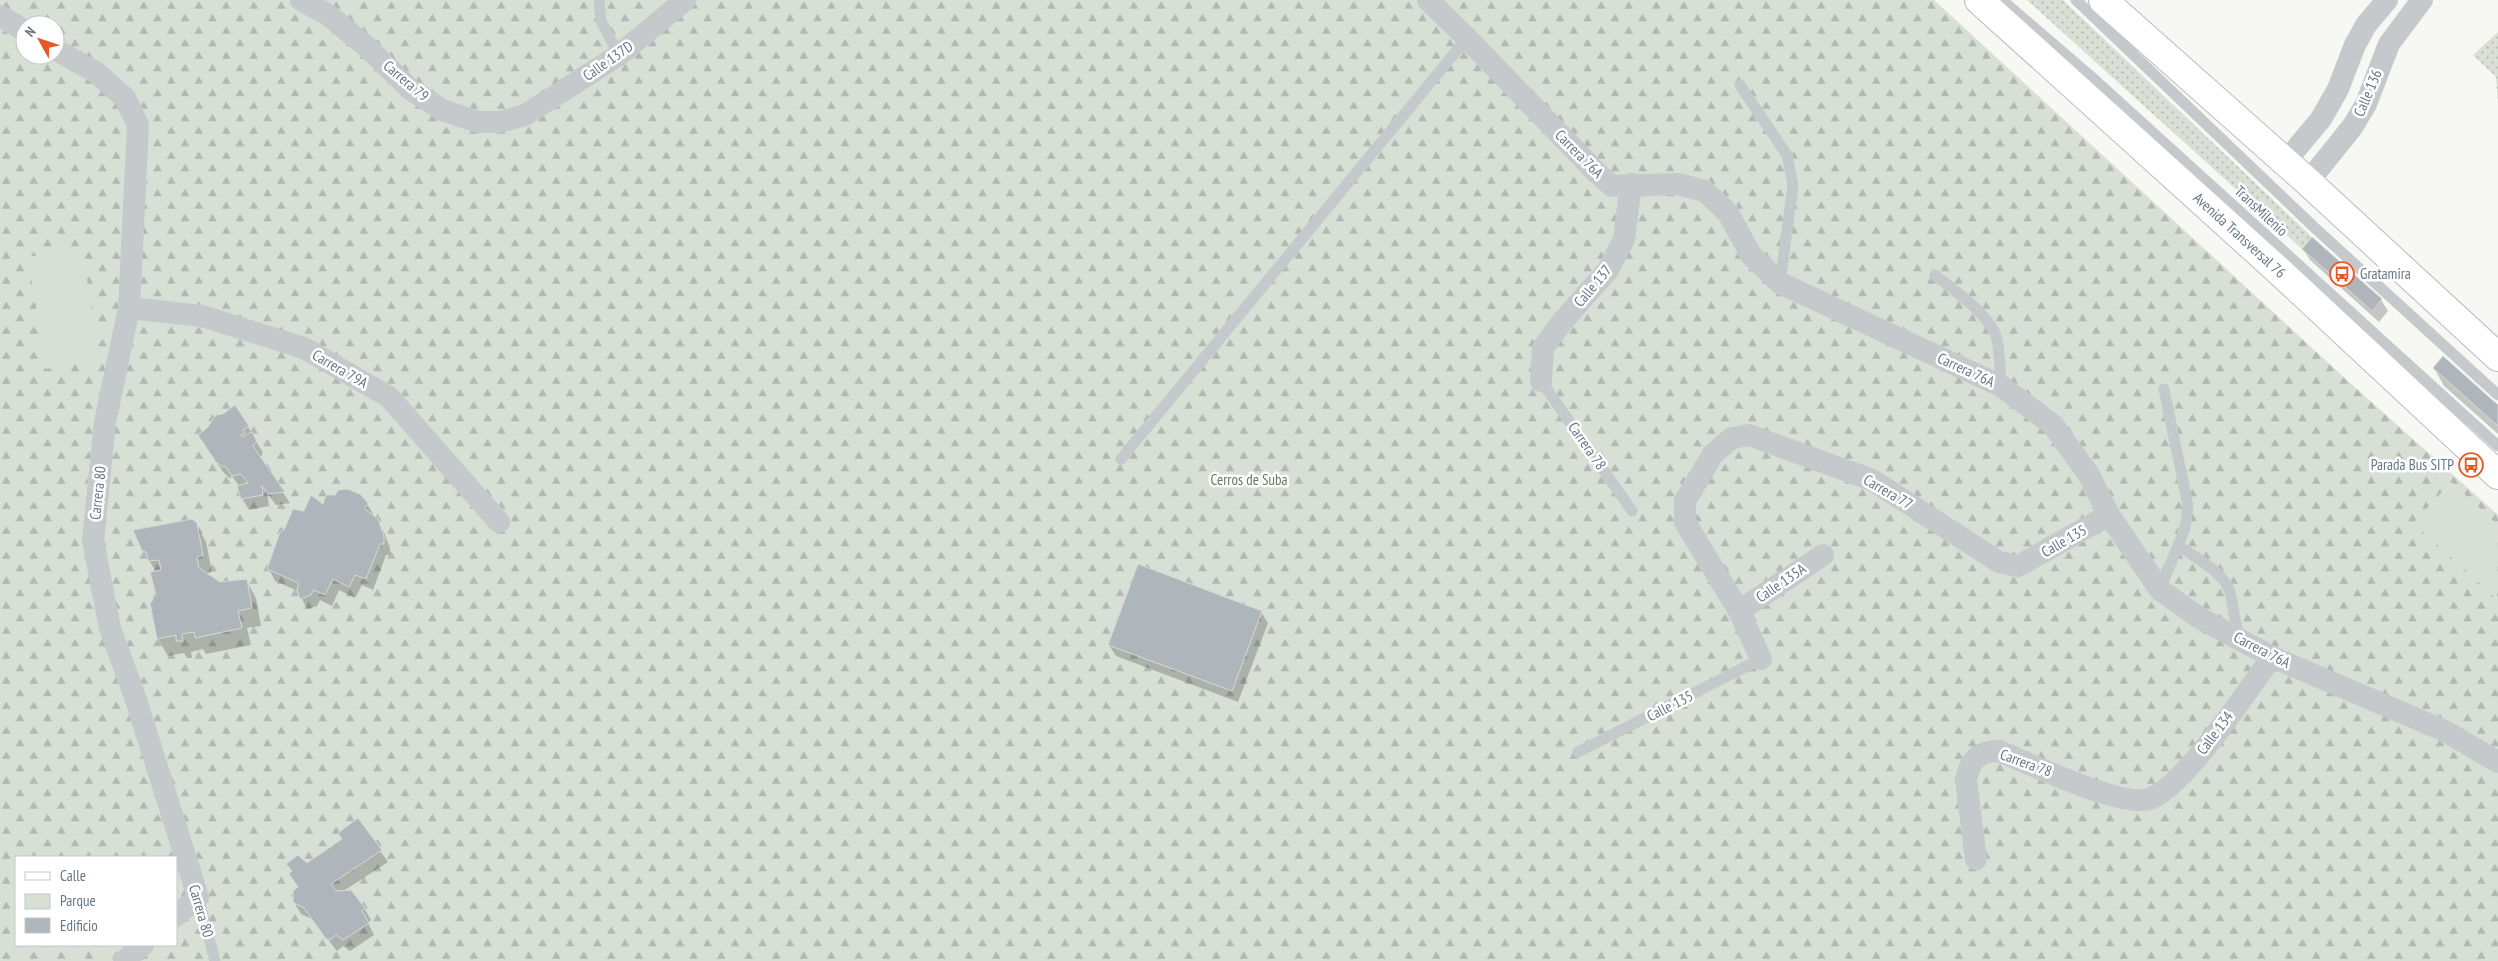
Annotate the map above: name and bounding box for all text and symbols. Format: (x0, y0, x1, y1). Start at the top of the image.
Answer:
north arrow (15, 15, 65, 65)
text: N (21, 23, 39, 40)
street label: Calle 137D (579, 36, 637, 85)
street label: Carrera 79 (380, 56, 433, 105)
street label: Calle 136 (2349, 66, 2386, 119)
street label: Carrera 76A (1551, 125, 1608, 183)
street label: TransMilenio (2231, 181, 2292, 240)
street label: Avenida Transversal 76 (2189, 188, 2290, 282)
street label: Calle 137 (1569, 261, 1616, 311)
bus stop icon: Gratamira (2329, 261, 2355, 287)
place label: Gratamira (2360, 264, 2411, 283)
street label: Carrera 79A (309, 345, 372, 392)
street label: Carrera 76A (1935, 348, 1999, 391)
street label: Carrera 78 (1564, 418, 1611, 473)
bus stop icon: Parada Bus SITP (2458, 452, 2484, 478)
place label: Parada Bus SITP (2371, 455, 2454, 474)
street label: Carrera 80 (85, 465, 110, 521)
park label: Cerros de Suba (1211, 470, 1287, 489)
street label: Carrera 77 (1860, 470, 1916, 513)
street label: Calle 135 (2038, 520, 2090, 561)
street label: Calle 135A (1752, 558, 1810, 606)
street label: Carrera 76A (2231, 627, 2295, 672)
street label: Calle 135 (1643, 686, 1696, 725)
street label: Calle 134 (2192, 707, 2237, 758)
street label: Carrera 78 (1998, 744, 2055, 781)
legend (15, 856, 178, 946)
text: Calle (60, 866, 86, 885)
street label: Carrera 80 (185, 882, 218, 940)
text: Parque (60, 891, 96, 910)
text: Edificio (60, 916, 98, 935)

